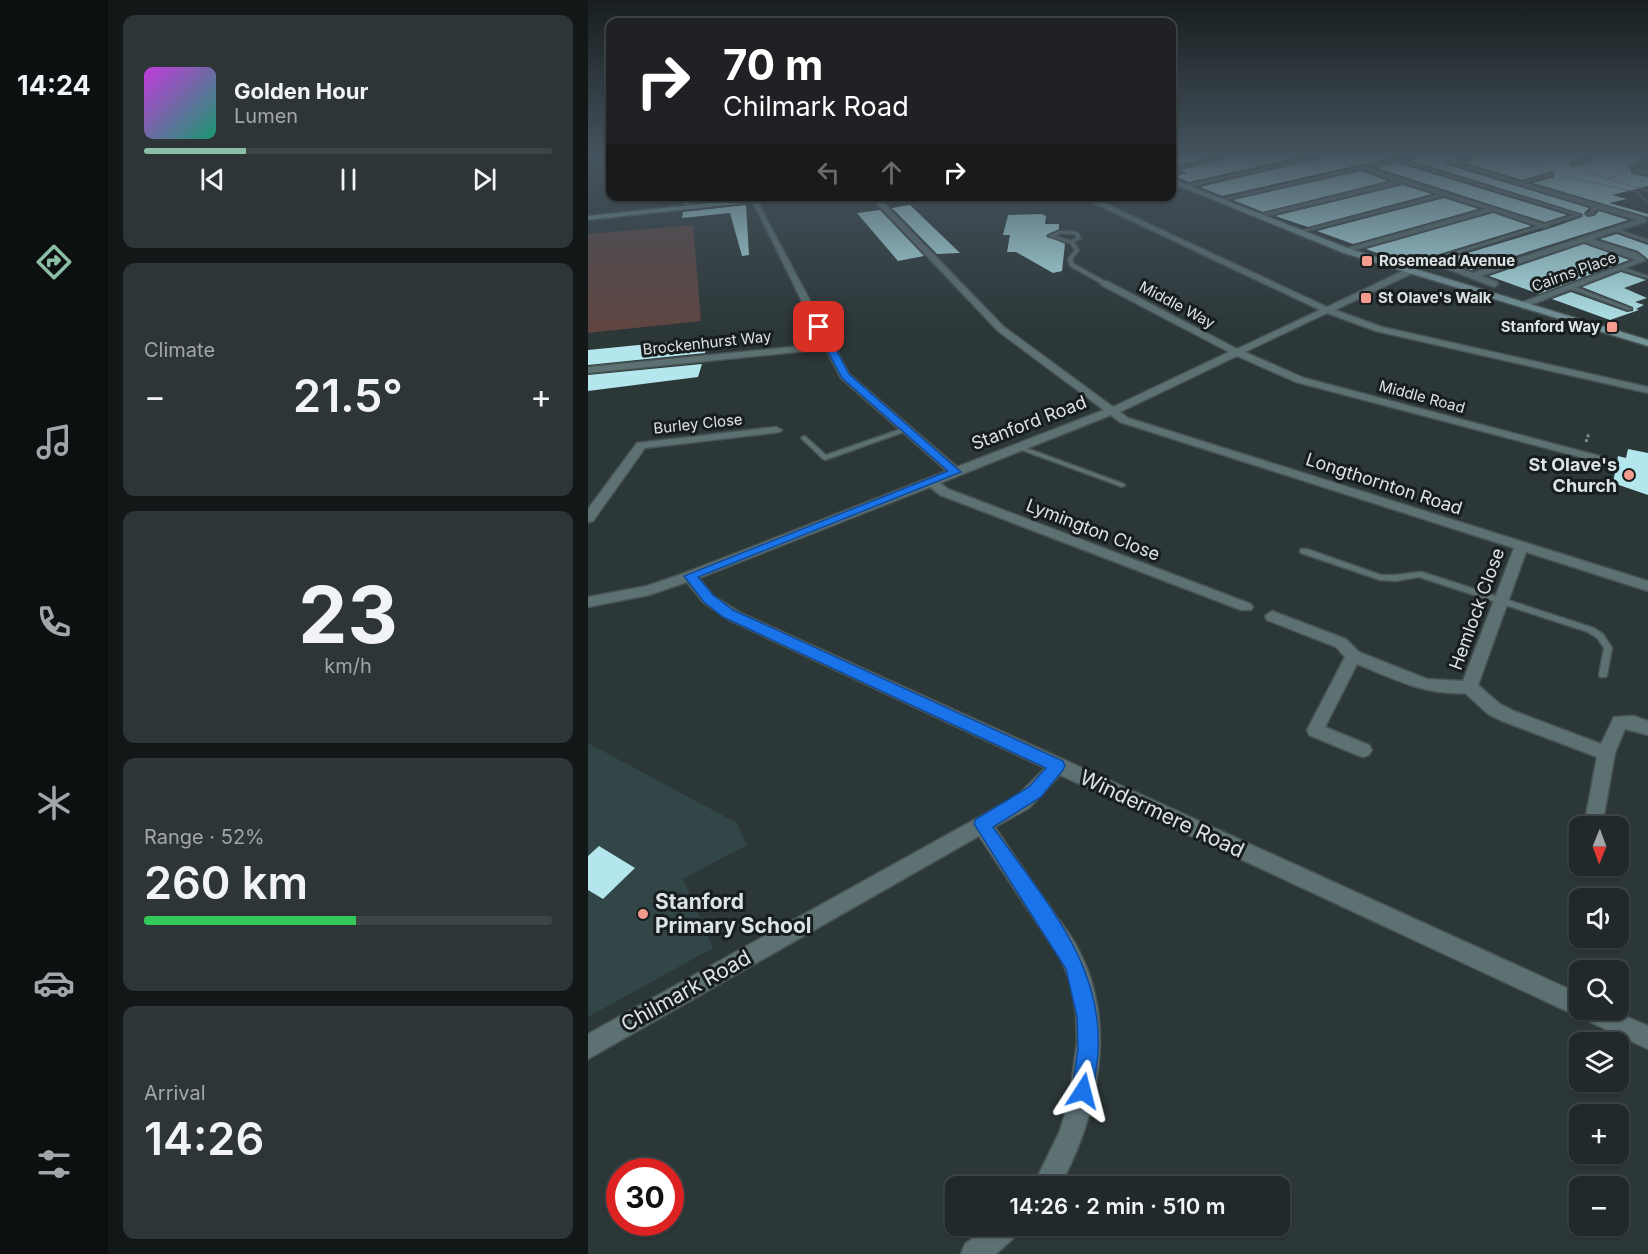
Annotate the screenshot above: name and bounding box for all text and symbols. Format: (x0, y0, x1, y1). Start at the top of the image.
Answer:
text: 70 m (723, 39, 823, 90)
icon: right (624, 42, 702, 120)
text: 14:24 (17, 69, 91, 102)
text: Golden Hour (234, 78, 368, 104)
text: Chilmark Road (723, 90, 909, 123)
text: Lumen (234, 104, 298, 128)
icon: left (812, 156, 845, 189)
icon: ahead (875, 156, 908, 189)
icon: right (938, 156, 971, 189)
icon: previous (196, 163, 229, 196)
icon: pause (332, 163, 365, 196)
icon: next (468, 163, 501, 196)
icon: directions (33, 241, 75, 283)
street label: Cairns Place (1529, 247, 1619, 296)
place label: Rosemead Avenue (1379, 251, 1515, 270)
marker: Rosemead Avenue (1360, 254, 1374, 268)
street label: Middle Way (1136, 277, 1219, 333)
place label: St Olave's Walk (1378, 288, 1492, 307)
marker: St Olave's Walk (1359, 291, 1373, 305)
pin (793, 301, 844, 352)
icon: arrive (802, 310, 835, 343)
place label: Stanford Way (1501, 317, 1600, 336)
marker: Stanford Way (1605, 320, 1619, 334)
street label: Brockenhurst Way (642, 326, 773, 359)
text: Climate (144, 338, 215, 362)
text: 21.5° (293, 368, 403, 423)
text: − (144, 376, 166, 416)
text: + (530, 376, 552, 416)
street label: Middle Road (1377, 376, 1467, 417)
street label: Stanford Road (968, 391, 1089, 454)
street label: Burley Close (652, 409, 743, 438)
icon: music (33, 421, 75, 463)
street label: Longthornton Road (1303, 448, 1465, 519)
place label: St Olave's Church (1529, 454, 1617, 496)
marker: St Olave's Church (1622, 468, 1636, 482)
street label: Lymington Close (1023, 494, 1163, 565)
street label: Hemlock Close (1445, 545, 1508, 673)
text: 23 (298, 567, 398, 662)
icon: phone (33, 601, 75, 643)
text: km/h (324, 654, 372, 678)
street label: Windermere Road (1076, 764, 1248, 863)
icon: climate (33, 782, 75, 824)
north arrow (1569, 816, 1629, 876)
map controls (1569, 816, 1629, 1236)
text: Range · 52% (144, 825, 265, 849)
text: 260 km (144, 855, 308, 910)
button: sound (1569, 888, 1629, 948)
place label: Stanford Primary School (655, 889, 812, 938)
marker: Stanford Primary School (636, 907, 650, 921)
street label: Chilmark Road (617, 945, 755, 1037)
button: search (1569, 960, 1629, 1020)
icon: car (33, 962, 75, 1004)
button: layers (1569, 1032, 1629, 1092)
position arrow (1051, 1059, 1115, 1123)
text: Arrival (144, 1081, 206, 1105)
button: + (1569, 1104, 1629, 1164)
text: 14:26 (144, 1111, 264, 1166)
icon: filters (33, 1143, 75, 1185)
speed limit sign: 30 (606, 1158, 684, 1236)
button: − (1569, 1176, 1629, 1236)
text: 14:26 · 2 min · 510 m (1009, 1193, 1226, 1219)

